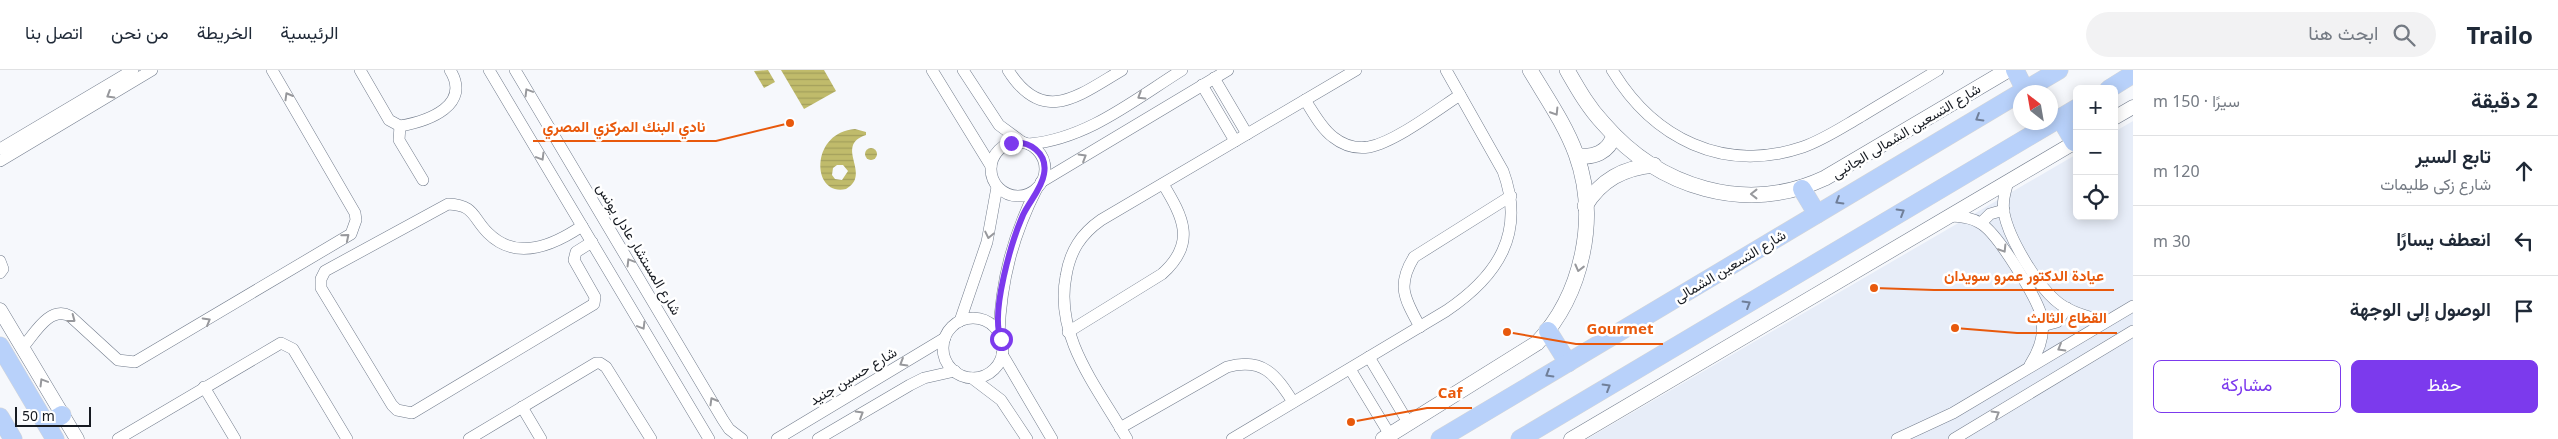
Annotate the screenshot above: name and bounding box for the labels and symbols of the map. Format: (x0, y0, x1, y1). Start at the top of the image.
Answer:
street label: شارع التسعين الشمالى الجانبى (1828, 79, 1985, 184)
north arrow (2013, 85, 2058, 130)
one-way arrow (106, 89, 115, 99)
one-way arrow (525, 89, 535, 98)
one-way arrow (1137, 89, 1146, 99)
one-way arrow (284, 93, 294, 102)
one-way arrow (1549, 106, 1559, 115)
callout: نادي البنك المركزي المصري (533, 111, 716, 141)
one-way arrow (1975, 112, 1984, 122)
text: نادي البنك المركزي المصري (543, 116, 705, 140)
route end (1000, 132, 1023, 155)
one-way arrow (535, 151, 545, 160)
one-way arrow (1078, 153, 1087, 163)
street label: شارع المستشار عادل يونس (591, 179, 686, 319)
one-way arrow (1750, 189, 1758, 200)
one-way arrow (1836, 195, 1845, 205)
one-way arrow (1896, 208, 1905, 218)
street label: شارع التسعين الشمالى (1670, 225, 1790, 308)
one-way arrow (984, 230, 995, 239)
one-way arrow (340, 234, 349, 243)
one-way arrow (1997, 243, 2006, 253)
one-way arrow (626, 258, 636, 267)
callout: عيادة الدكتور عمرو سويدان (1934, 260, 2114, 290)
one-way arrow (1574, 263, 1585, 272)
text: عيادة الدكتور عمرو سويدان (1944, 265, 2104, 285)
one-way arrow (1741, 300, 1750, 310)
callout: القطاع الثالث (2017, 303, 2117, 333)
text: القطاع الثالث (2027, 307, 2107, 328)
one-way arrow (66, 313, 76, 322)
callout: Gourmet (1576, 314, 1663, 344)
one-way arrow (201, 317, 210, 327)
text: Gourmet (1587, 318, 1654, 338)
one-way arrow (636, 321, 646, 330)
route start (990, 328, 1013, 351)
street label: شارع حسين جنيد (805, 342, 901, 411)
one-way arrow (2057, 342, 2066, 352)
one-way arrow (900, 357, 909, 367)
one-way arrow (1546, 367, 1555, 377)
callout: Caf (1427, 378, 1472, 408)
one-way arrow (39, 379, 49, 388)
text: Caf (1438, 382, 1463, 402)
one-way arrow (1602, 384, 1611, 394)
one-way arrow (709, 398, 719, 407)
scale bar (15, 404, 91, 427)
one-way arrow (855, 411, 864, 421)
one-way arrow (1990, 411, 1999, 421)

